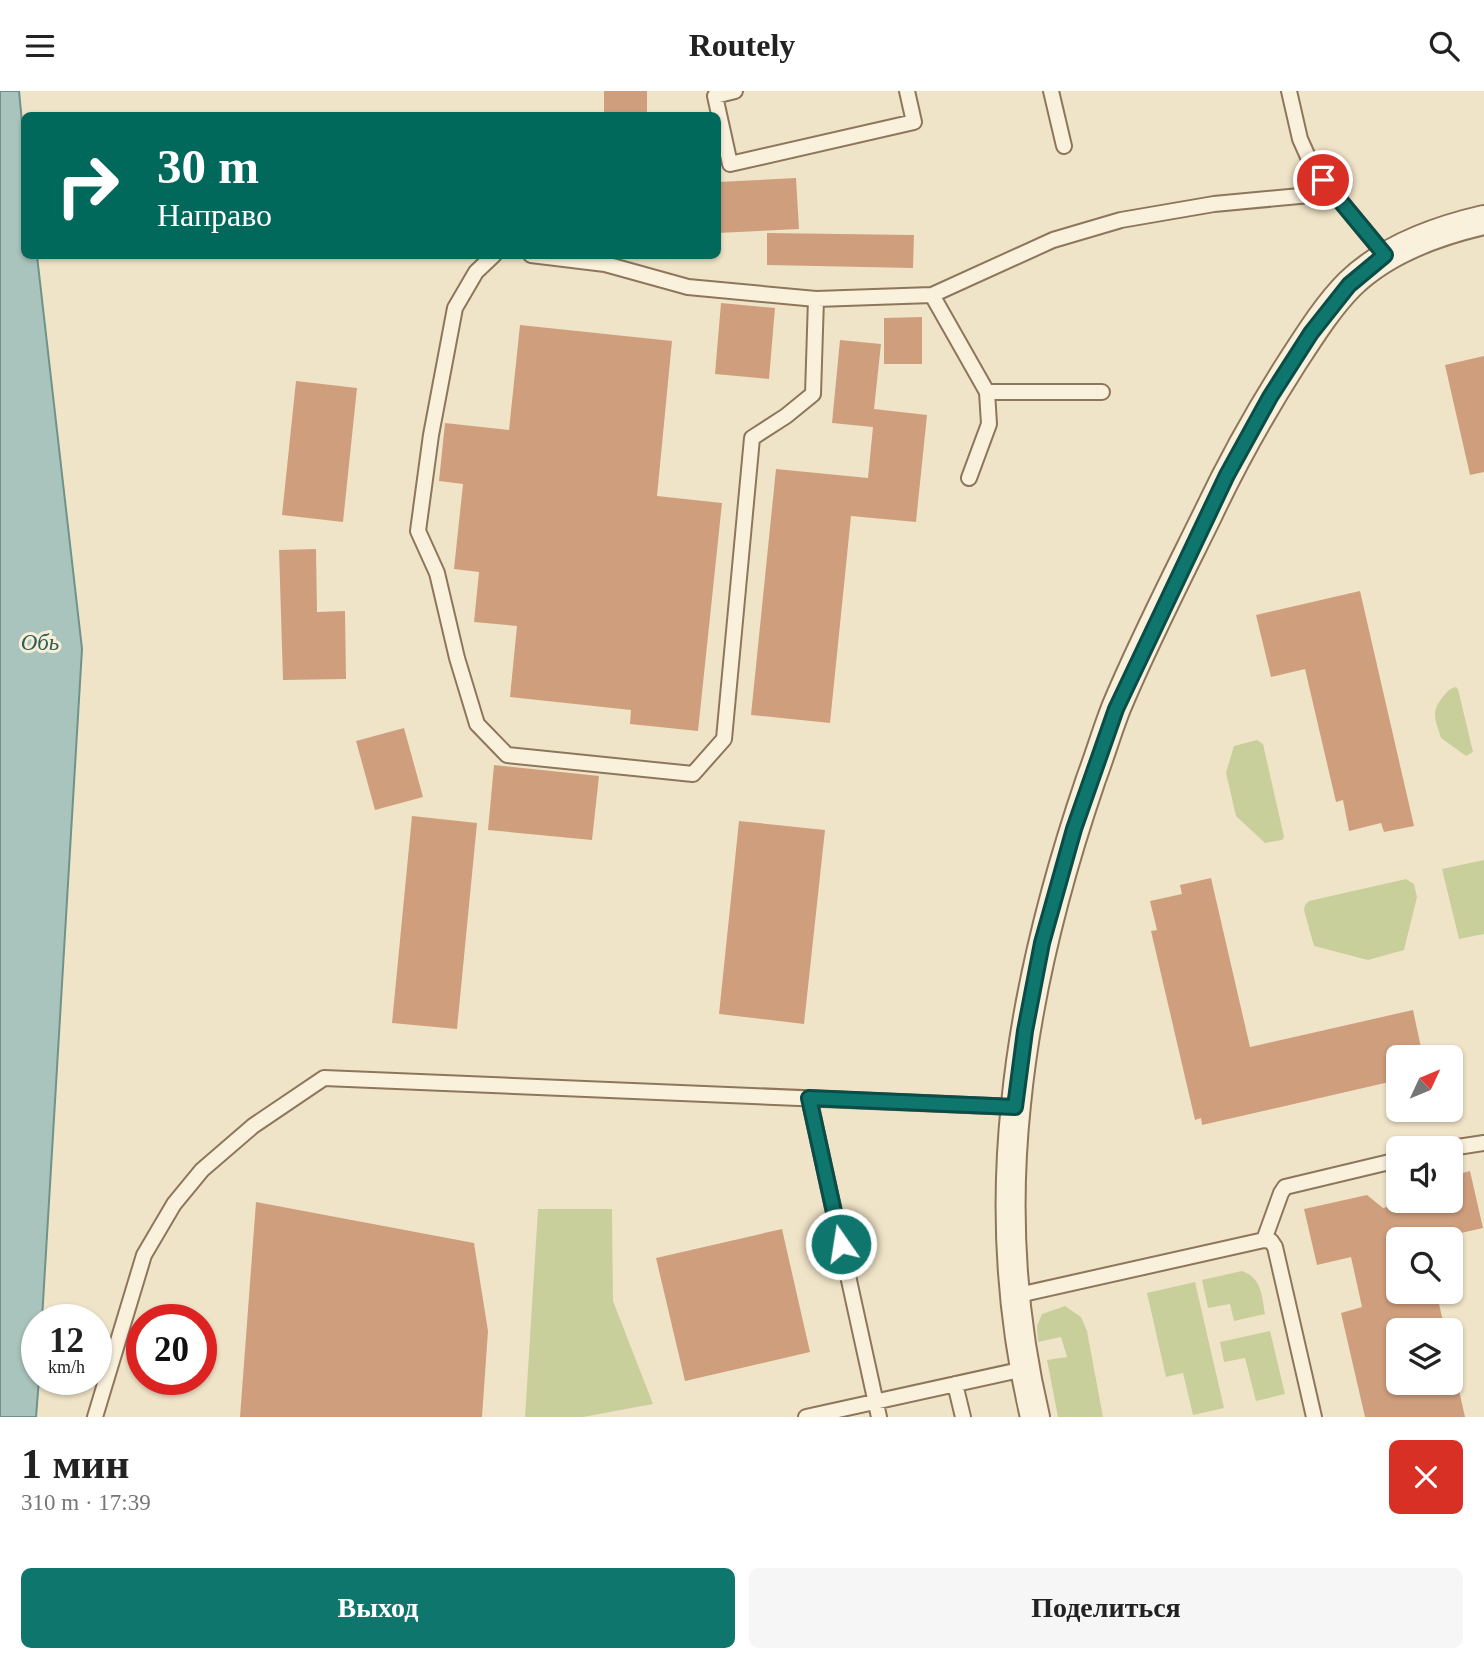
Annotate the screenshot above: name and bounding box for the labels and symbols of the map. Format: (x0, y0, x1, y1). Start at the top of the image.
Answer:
pin (1293, 150, 1353, 210)
water label: Обь (21, 630, 59, 655)
north arrow (1386, 1045, 1463, 1122)
position arrow (804, 1207, 878, 1281)
speed limit sign: 20 (126, 1304, 217, 1395)

